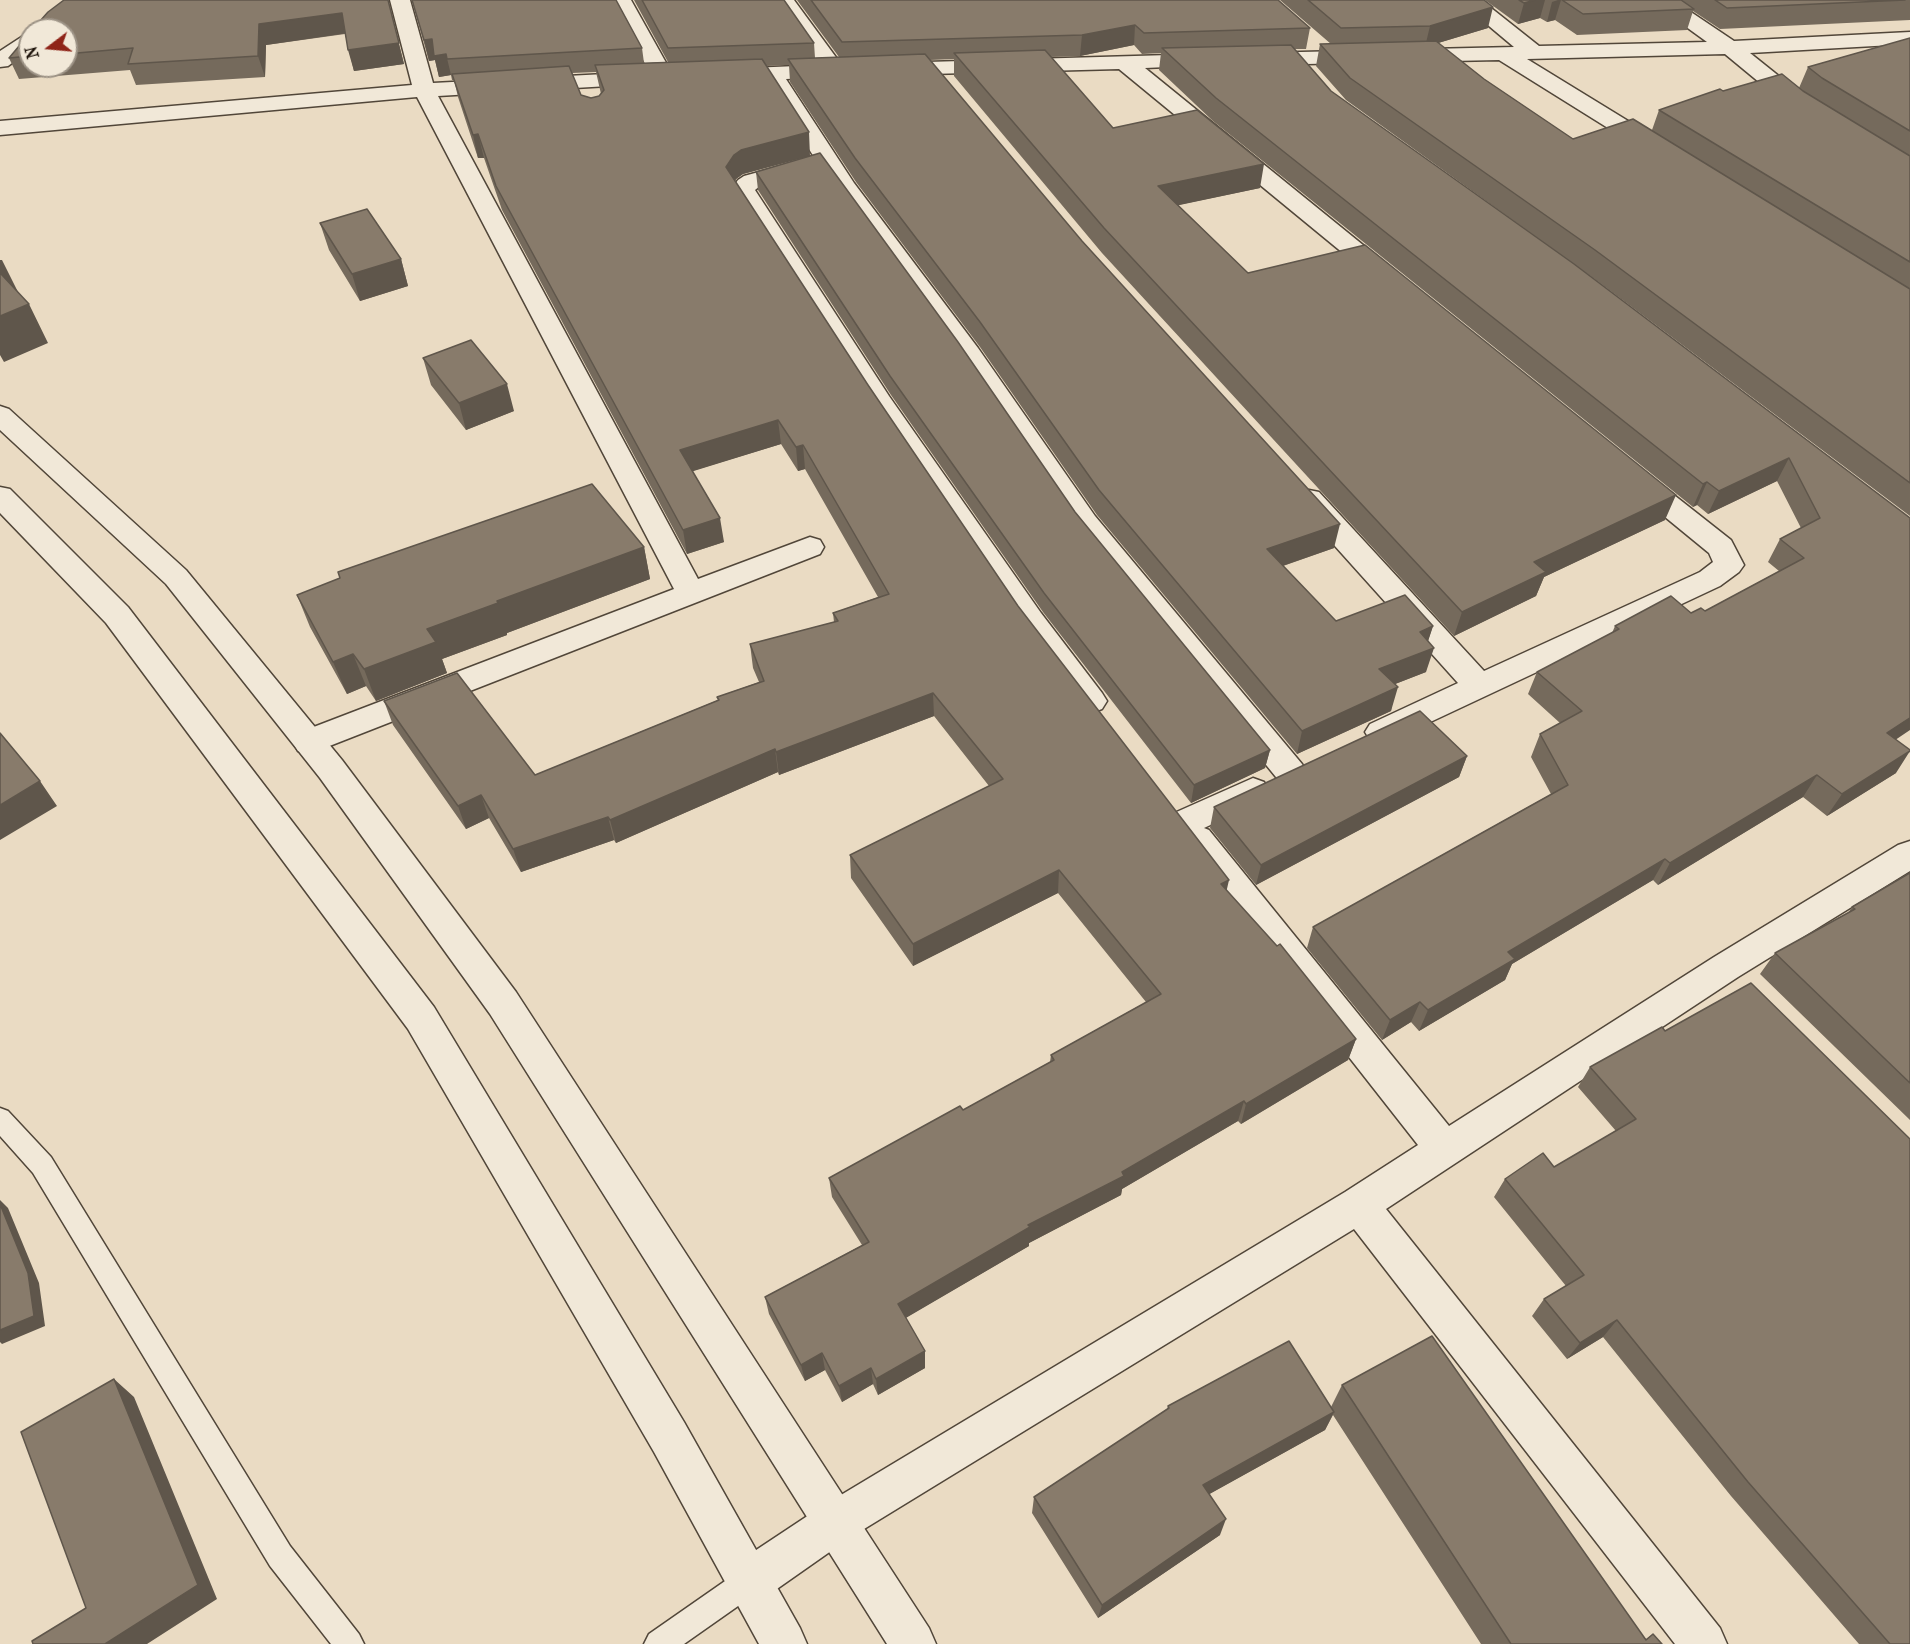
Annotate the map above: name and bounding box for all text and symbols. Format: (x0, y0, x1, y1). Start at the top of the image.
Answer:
north arrow (18, 18, 78, 78)
text: N (21, 44, 43, 61)

